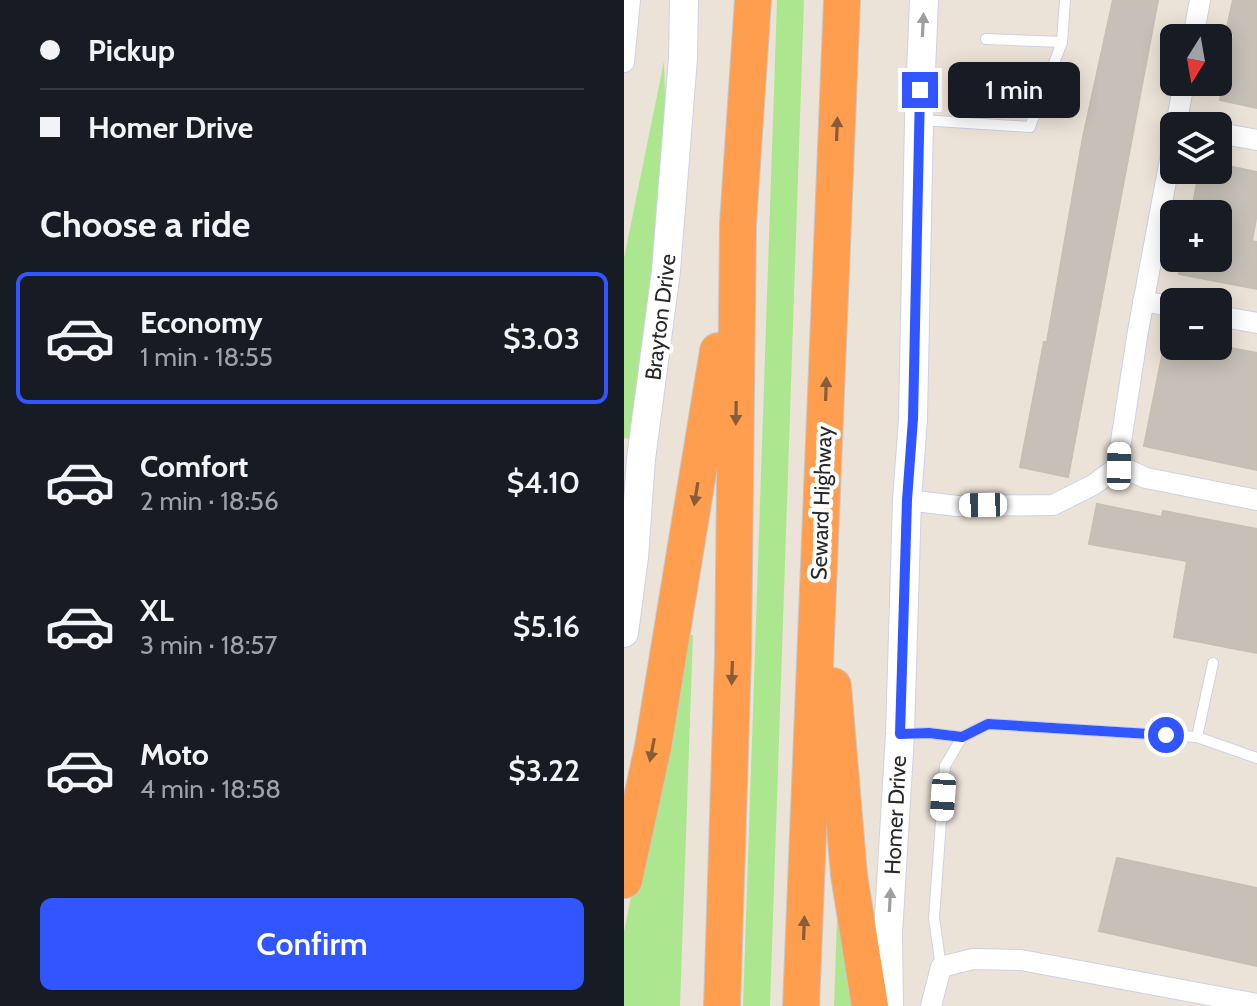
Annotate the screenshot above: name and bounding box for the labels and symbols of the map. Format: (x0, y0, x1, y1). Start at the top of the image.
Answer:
one-way arrow (917, 12, 930, 37)
north arrow (1160, 24, 1232, 96)
callout: 1 min (948, 62, 1080, 118)
route end (902, 72, 938, 108)
one-way arrow (830, 116, 843, 141)
street label: Brayton Drive (639, 252, 682, 382)
one-way arrow (820, 376, 833, 401)
one-way arrow (730, 401, 742, 426)
street label: Seward Highway (805, 426, 838, 581)
car (1107, 442, 1131, 490)
one-way arrow (689, 482, 701, 507)
car (959, 493, 1007, 517)
one-way arrow (726, 661, 739, 686)
route start (1148, 717, 1184, 753)
one-way arrow (645, 738, 658, 763)
street label: Homer Drive (879, 755, 912, 875)
car (929, 772, 957, 822)
one-way arrow (884, 887, 897, 912)
one-way arrow (798, 915, 811, 940)

